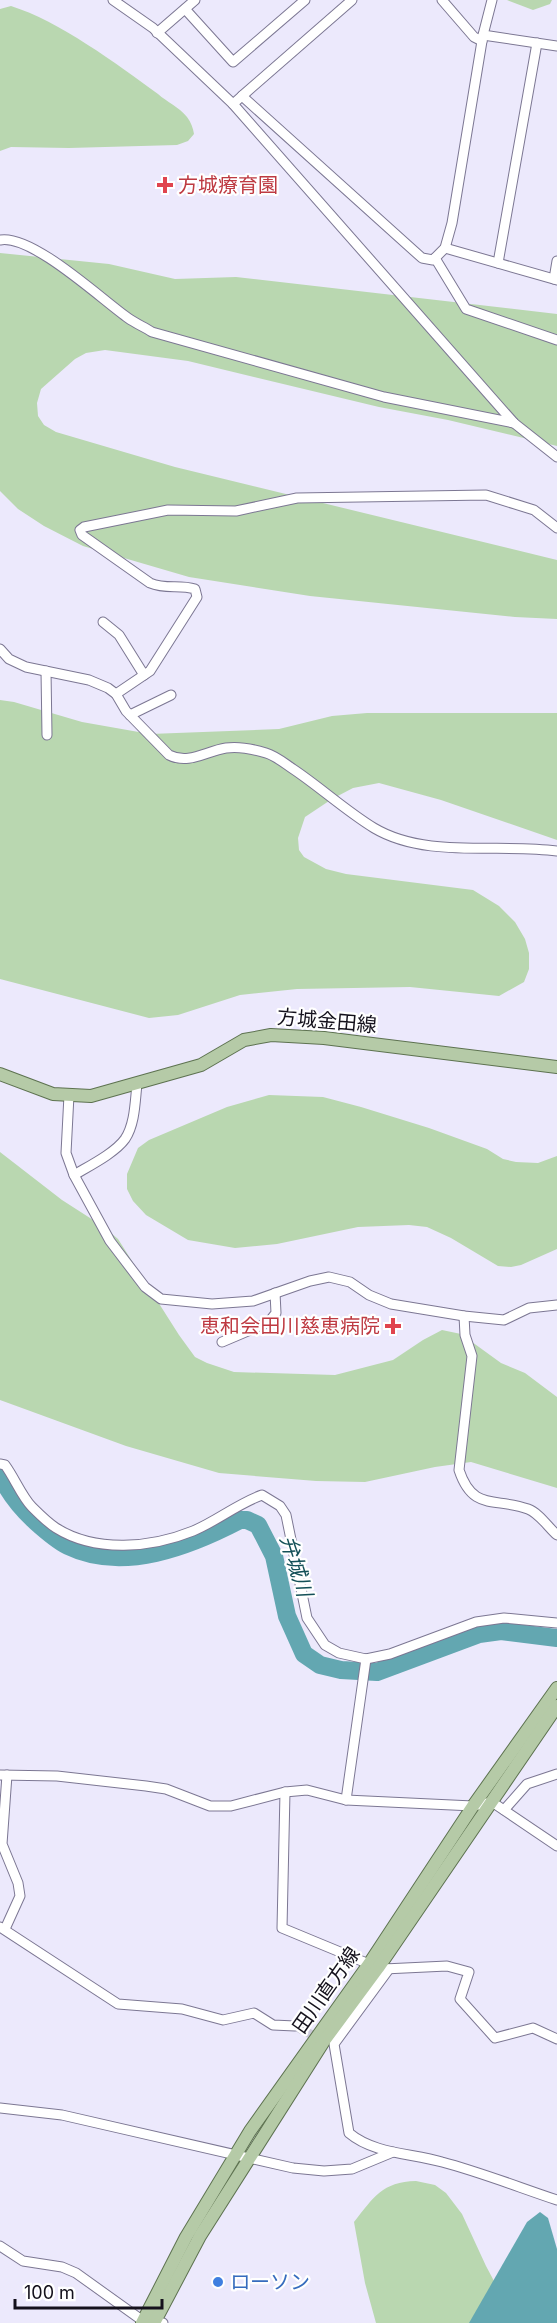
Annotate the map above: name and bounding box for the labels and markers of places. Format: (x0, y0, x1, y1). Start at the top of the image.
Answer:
place label: 方城療育園 (178, 173, 278, 197)
marker: 方城療育園 (156, 176, 174, 194)
place label: 恵和会田川慈恵病院 (200, 1314, 380, 1338)
marker: 恵和会田川慈恵病院 (384, 1317, 402, 1335)
place label: ローソン (230, 2270, 310, 2294)
marker: ローソン (211, 2275, 225, 2289)

